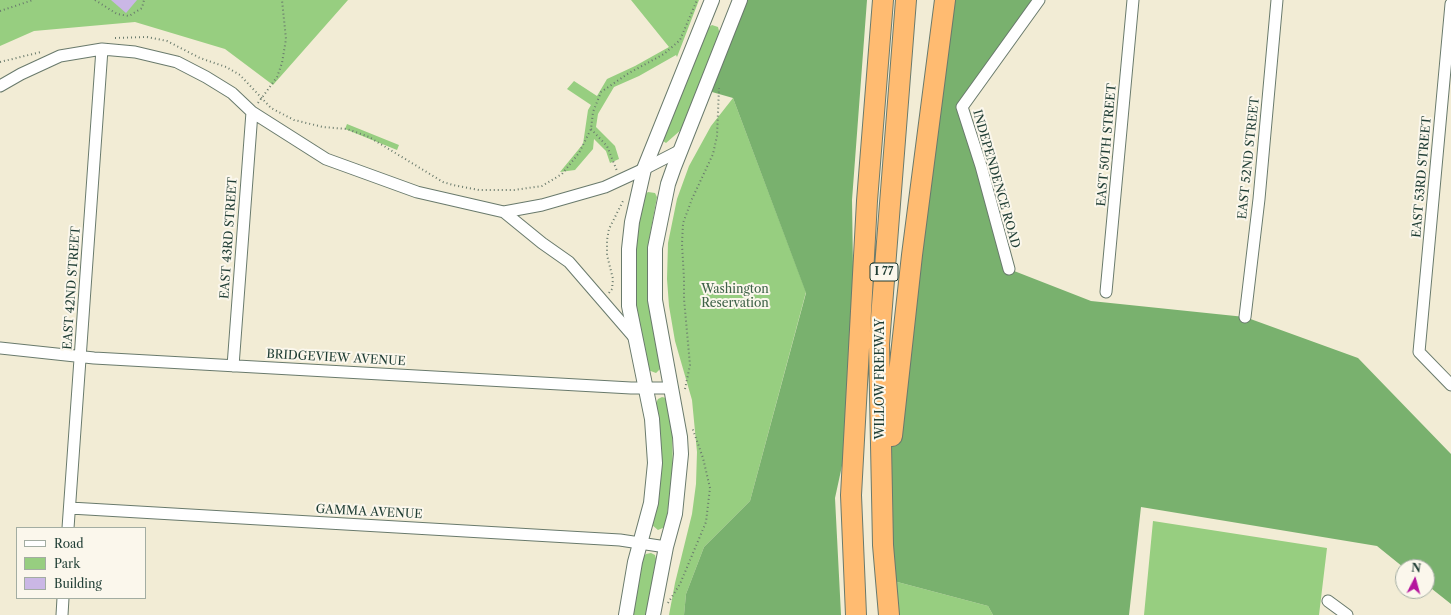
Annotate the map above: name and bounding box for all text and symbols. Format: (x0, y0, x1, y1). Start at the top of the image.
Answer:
street label: EAST 50TH STREET (1094, 83, 1120, 207)
street label: EAST 52ND STREET (1235, 96, 1263, 220)
street label: INDEPENDENCE ROAD (969, 108, 1023, 250)
street label: EAST 53RD STREET (1410, 116, 1434, 238)
street label: EAST 43RD STREET (218, 177, 240, 299)
street label: EAST 42ND STREET (61, 226, 83, 350)
road number: I 77 (870, 263, 898, 281)
park label: Washington Reservation (701, 283, 769, 311)
street label: WILLOW FREEWAY (874, 318, 888, 440)
street label: BRIDGEVIEW AVENUE (266, 347, 406, 369)
street label: GAMMA AVENUE (315, 502, 423, 522)
legend (16, 527, 146, 599)
text: Road (54, 536, 84, 551)
text: Park (54, 556, 80, 571)
north arrow (1395, 559, 1435, 599)
text: N (1411, 561, 1422, 576)
text: Building (54, 576, 102, 591)

